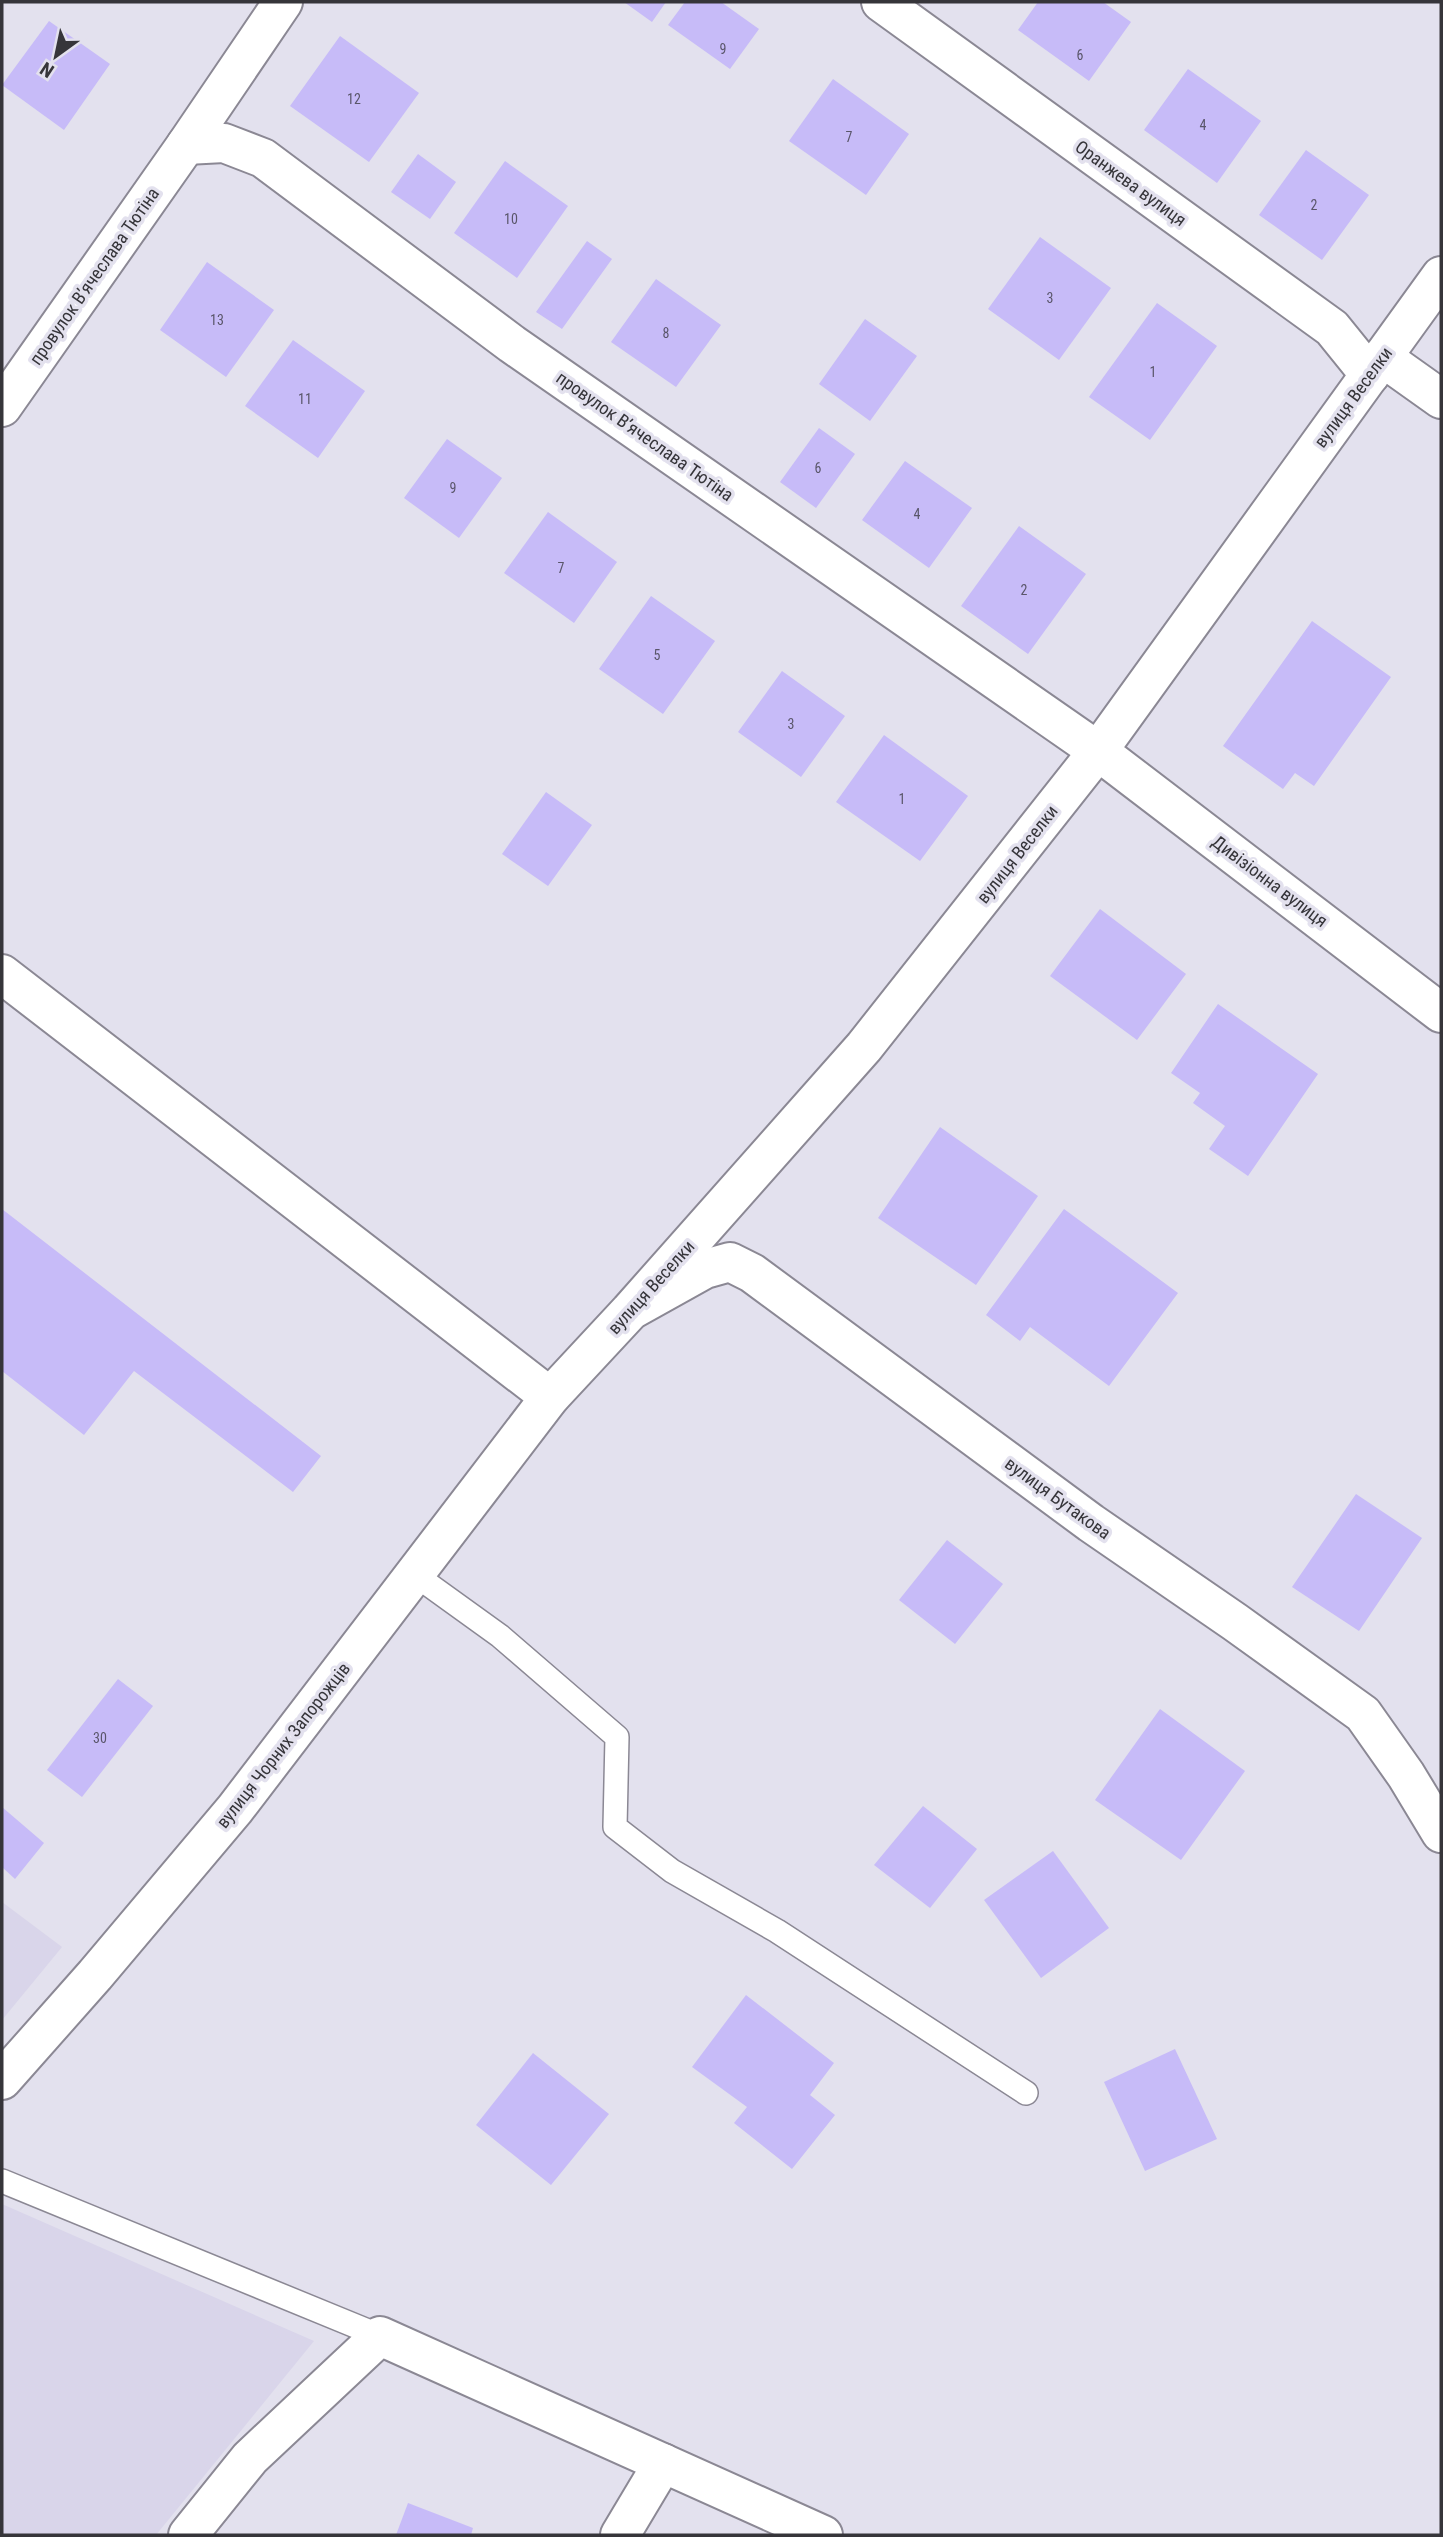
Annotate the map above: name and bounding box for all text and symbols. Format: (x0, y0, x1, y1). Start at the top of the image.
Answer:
north arrow (21, 21, 91, 91)
house number: 9 (720, 41, 726, 57)
house number: 6 (1077, 47, 1084, 63)
text: N (36, 57, 58, 83)
house number: 12 (347, 91, 361, 107)
house number: 4 (1200, 117, 1207, 133)
house number: 7 (846, 129, 853, 145)
street label: Оранжева вулиця (1071, 136, 1191, 230)
street label: провулок Вʼячеслава Тютіна (25, 183, 163, 369)
house number: 2 (1311, 197, 1318, 213)
house number: 10 (504, 211, 518, 227)
house number: 3 (1047, 290, 1053, 306)
house number: 13 (210, 312, 224, 328)
house number: 8 (663, 325, 670, 341)
street label: вулиця Веселки (1310, 343, 1396, 451)
house number: 1 (1150, 364, 1156, 380)
street label: провулок Вʼячеслава Тютіна (552, 367, 738, 505)
house number: 11 (298, 391, 312, 407)
house number: 6 (815, 460, 822, 476)
house number: 9 (450, 480, 456, 496)
house number: 4 (914, 506, 921, 522)
house number: 7 (558, 560, 565, 576)
house number: 2 (1021, 582, 1028, 598)
house number: 5 (654, 647, 661, 663)
house number: 3 (788, 716, 794, 732)
house number: 1 (899, 791, 905, 807)
street label: вулиця Веселки (972, 801, 1062, 907)
street label: Дивізіонна вулиця (1208, 831, 1332, 931)
street label: вулиця Веселки (603, 1236, 699, 1338)
street label: вулиця Бутакова (1001, 1453, 1115, 1543)
street label: вулиця Чорних Запорожців (212, 1658, 354, 1832)
house number: 30 (93, 1730, 107, 1746)

